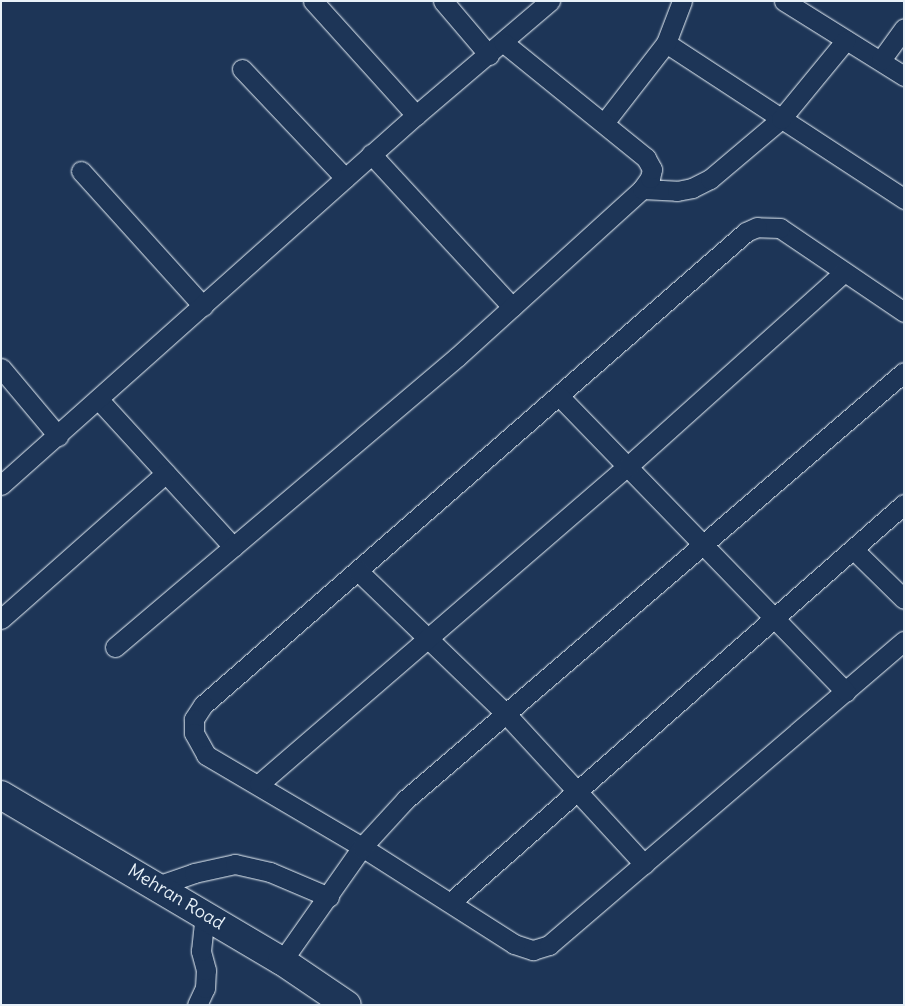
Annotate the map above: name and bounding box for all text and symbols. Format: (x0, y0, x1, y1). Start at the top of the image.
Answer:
street label: Mehran Road (124, 860, 228, 934)

